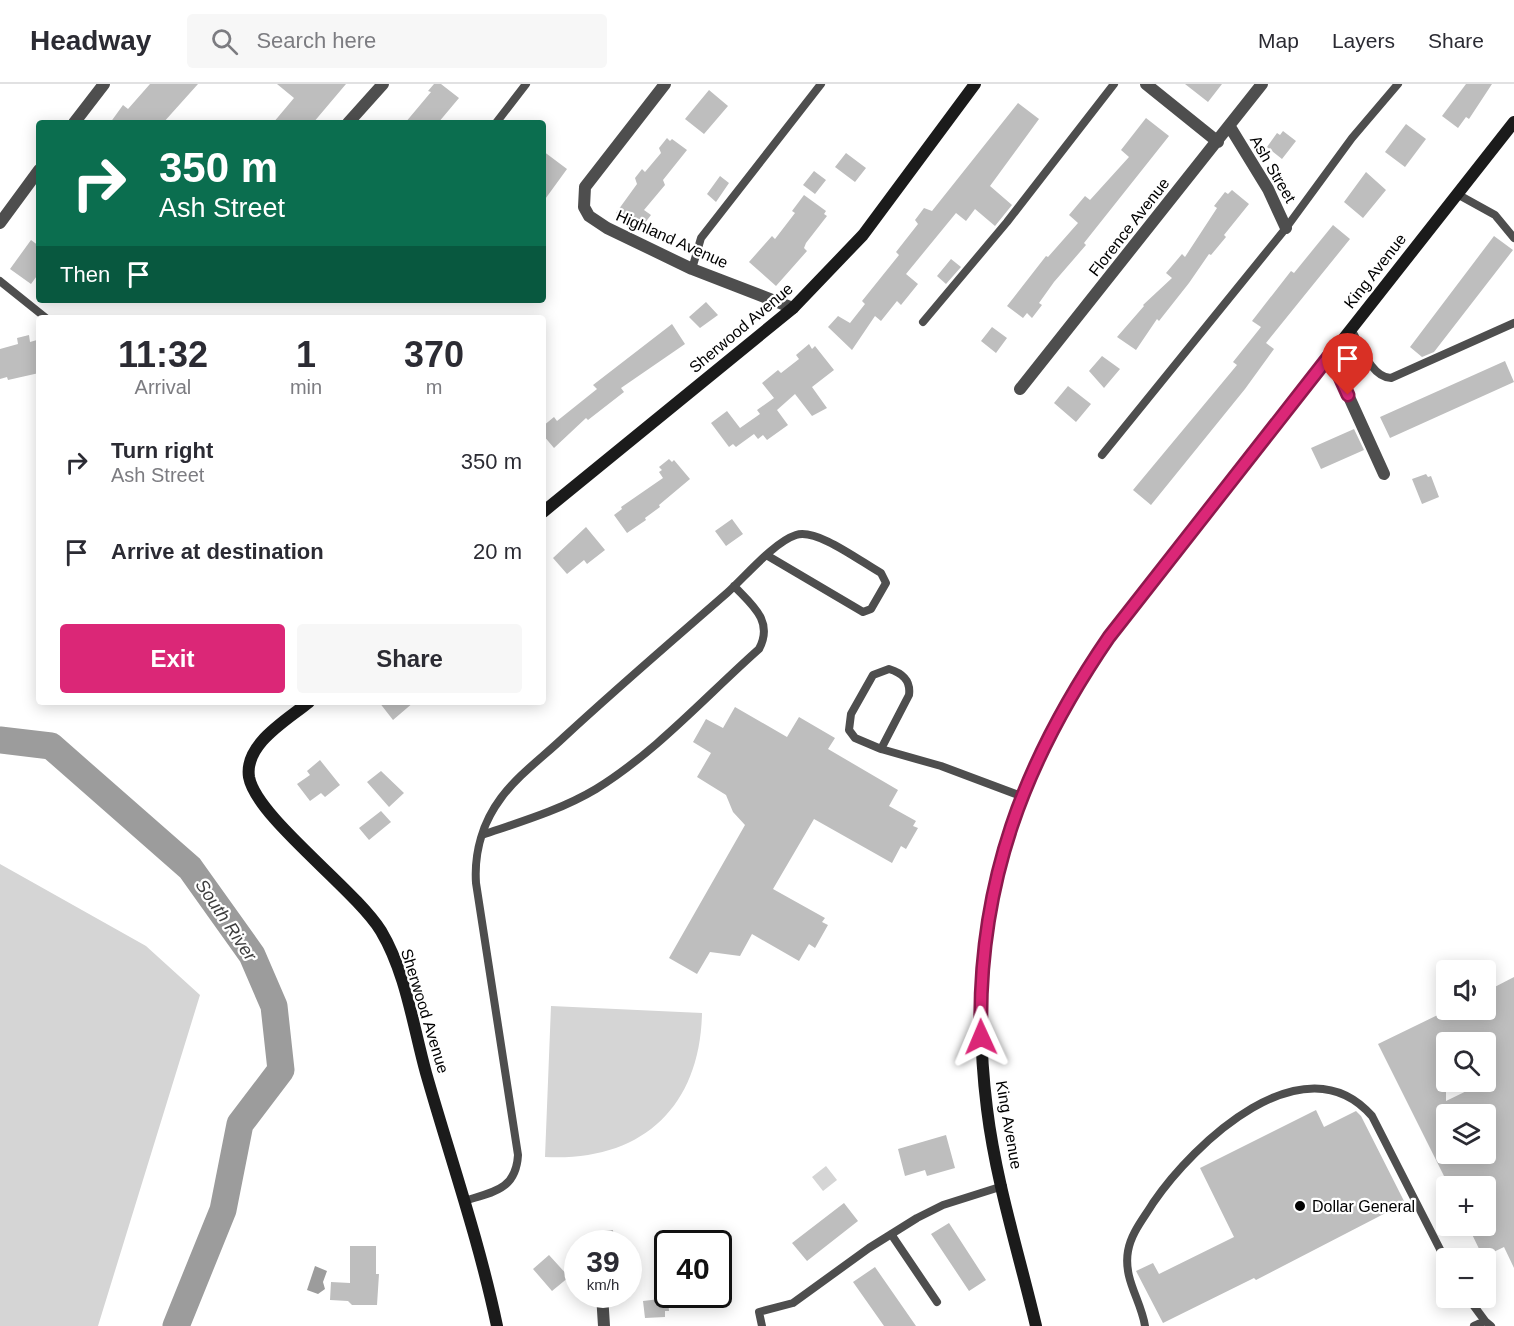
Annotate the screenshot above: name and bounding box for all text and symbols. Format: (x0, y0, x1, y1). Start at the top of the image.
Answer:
search box (187, 14, 607, 68)
text: Headway (30, 25, 151, 56)
icon: search (208, 25, 241, 58)
text: Search here (256, 28, 376, 53)
text: Map (1258, 29, 1299, 52)
text: Layers (1332, 29, 1395, 52)
text: Share (1428, 29, 1484, 52)
street label: Ash Street (1247, 132, 1299, 206)
icon: right (60, 144, 138, 222)
text: 350 m (159, 144, 278, 191)
street label: Florence Avenue (1085, 174, 1173, 279)
text: Ash Street (159, 193, 285, 223)
street label: Highland Avenue (613, 207, 731, 271)
street label: King Avenue (1341, 230, 1409, 312)
icon: arrive (122, 258, 155, 291)
text: Then (60, 262, 110, 287)
street label: Sherwood Avenue (686, 280, 796, 376)
pin (1322, 333, 1373, 395)
text: 11:32 (118, 334, 208, 375)
text: 1 (296, 334, 316, 375)
text: 370 (404, 334, 464, 375)
icon: arrive (1331, 342, 1364, 375)
text: Arrival (135, 376, 191, 398)
text: min (290, 376, 322, 398)
text: m (426, 376, 442, 398)
text: Turn right (111, 438, 213, 463)
icon: right (60, 446, 93, 479)
text: 350 m (461, 449, 522, 474)
text: Ash Street (111, 464, 204, 486)
icon: arrive (60, 536, 93, 569)
text: Arrive at destination (111, 539, 324, 564)
text: 20 m (473, 539, 522, 564)
button: Exit (60, 624, 285, 693)
button: Share (297, 624, 522, 693)
water label: South River (191, 875, 261, 965)
street label: Sherwood Avenue (398, 947, 452, 1076)
map controls (1436, 960, 1496, 1308)
button: sound (1436, 960, 1496, 1020)
position arrow (949, 1005, 1013, 1069)
button: search (1436, 1032, 1496, 1092)
street label: King Avenue (993, 1079, 1025, 1171)
button: layers (1436, 1104, 1496, 1164)
button: + (1436, 1176, 1496, 1236)
place label: Dollar General (1312, 1198, 1415, 1215)
marker: Dollar General (1293, 1199, 1307, 1213)
speed limit sign: 40 (654, 1230, 732, 1308)
text: 39 (586, 1245, 620, 1278)
button: − (1436, 1248, 1496, 1308)
text: km/h (587, 1276, 619, 1293)

